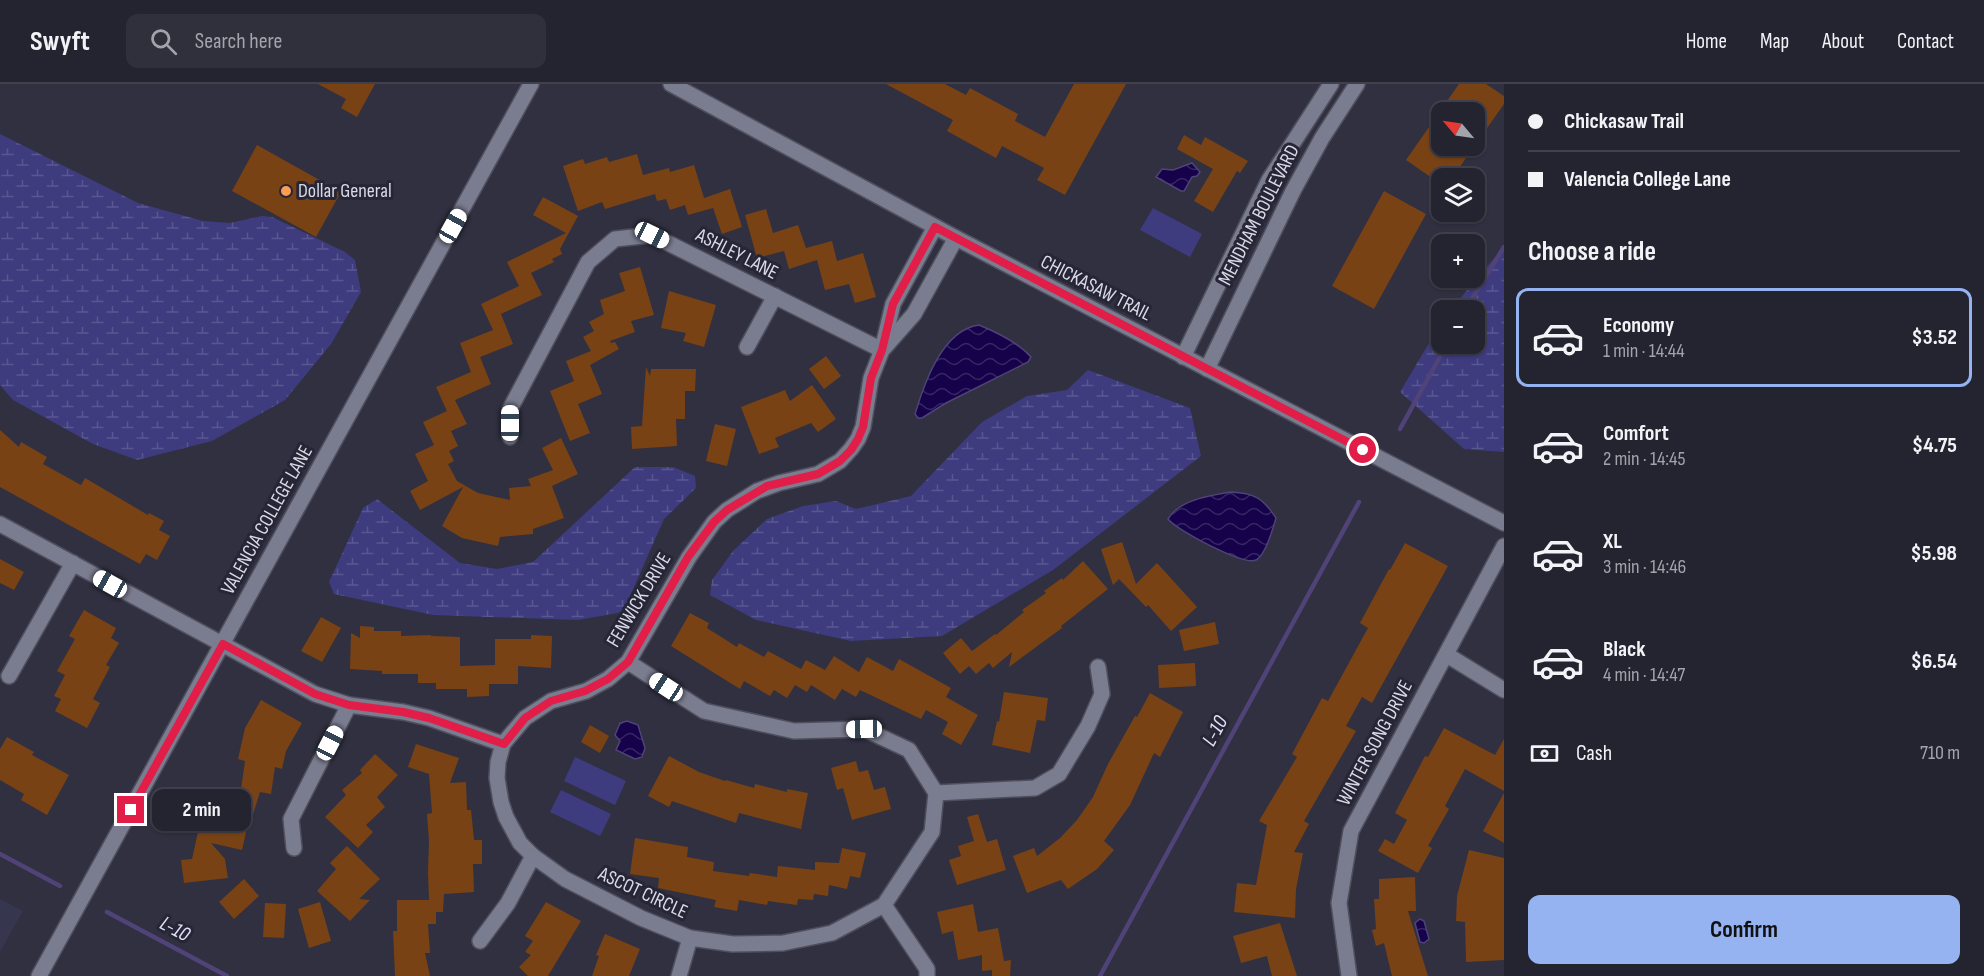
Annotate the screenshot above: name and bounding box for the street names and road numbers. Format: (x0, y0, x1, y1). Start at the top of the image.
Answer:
street label: MENDHAM BOULEVARD (1213, 141, 1305, 289)
street label: ASHLEY LANE (691, 223, 782, 285)
street label: CHICKASAW TRAIL (1037, 250, 1156, 327)
street label: VALENCIA COLLEGE LANE (216, 441, 318, 599)
street label: FENWICK DRIVE (601, 549, 677, 651)
street label: WINTER SONG DRIVE (1332, 676, 1418, 810)
street label: ASCOT CIRCLE (594, 861, 691, 924)

